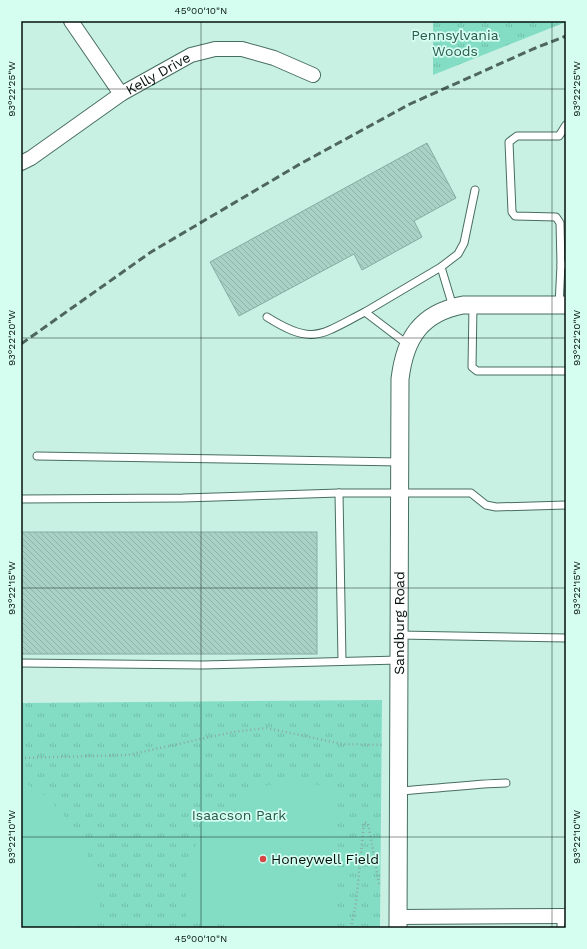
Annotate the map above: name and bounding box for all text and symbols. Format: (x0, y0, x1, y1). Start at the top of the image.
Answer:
text: 45°00'10"N (175, 5, 227, 16)
park label: Pennsylvania Woods (411, 27, 499, 59)
street label: Kelly Drive (123, 49, 193, 98)
text: 93°22'25"W (6, 61, 17, 117)
text: 93°22'25"W (571, 61, 582, 117)
text: 93°22'20"W (6, 310, 17, 366)
text: 93°22'20"W (571, 310, 582, 366)
text: 93°22'15"W (6, 561, 17, 615)
text: 93°22'15"W (571, 561, 582, 615)
street label: Sandburg Road (391, 571, 407, 675)
park label: Isaacson Park (192, 807, 286, 823)
text: 93°22'10"W (6, 810, 17, 864)
text: 93°22'10"W (571, 810, 582, 864)
place label: Honeywell Field (271, 851, 379, 867)
marker: Honeywell Field (258, 854, 268, 864)
text: 45°00'10"N (175, 933, 227, 944)

